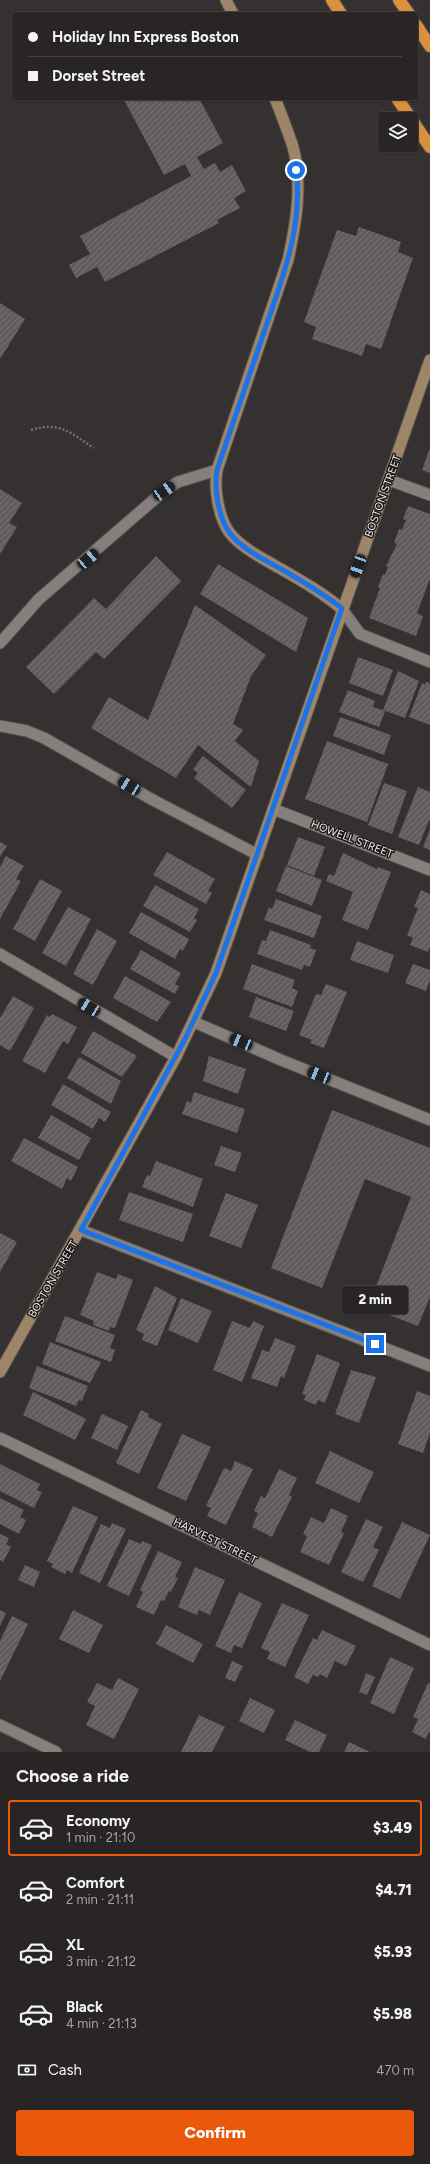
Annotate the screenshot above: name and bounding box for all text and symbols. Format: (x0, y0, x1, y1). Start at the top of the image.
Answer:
text: Holiday Inn Express Boston (52, 28, 239, 46)
text: Dorset Street (52, 67, 145, 85)
map controls (378, 112, 418, 152)
button: layers (378, 112, 418, 152)
route start (287, 161, 305, 179)
street label: BOSTON STREET (362, 453, 404, 539)
car (151, 479, 177, 503)
car (75, 547, 101, 571)
car (348, 553, 368, 579)
car (116, 775, 142, 797)
street label: HOWELL STREET (309, 817, 395, 861)
car (76, 996, 102, 1018)
car (228, 1032, 254, 1052)
car (306, 1065, 332, 1085)
street label: BOSTON STREET (26, 1238, 80, 1320)
callout: 2 min (342, 1286, 408, 1314)
text: 2 min (358, 1292, 392, 1307)
route end (366, 1335, 384, 1353)
street label: HARVEST STREET (171, 1515, 259, 1567)
text: Choose a ride (16, 1765, 129, 1787)
icon: car (18, 1810, 54, 1846)
text: Economy (66, 1812, 131, 1830)
text: $3.49 (373, 1819, 412, 1837)
text: 1 min · 21:10 (66, 1830, 135, 1845)
icon: car (18, 1872, 54, 1908)
text: Comfort (66, 1874, 125, 1892)
text: $4.71 (375, 1881, 412, 1899)
text: 2 min · 21:11 (66, 1892, 134, 1907)
icon: car (18, 1934, 54, 1970)
text: XL (66, 1936, 84, 1954)
text: $5.93 (374, 1943, 412, 1961)
text: 3 min · 21:12 (66, 1954, 136, 1969)
icon: car (18, 1996, 54, 2032)
text: Black (66, 1998, 103, 2016)
text: $5.98 (373, 2005, 412, 2023)
text: 4 min · 21:13 (66, 2016, 137, 2031)
icon: cash (16, 2059, 38, 2081)
text: Cash (48, 2061, 82, 2079)
text: 470 m (376, 2063, 414, 2078)
button: Confirm (16, 2110, 414, 2156)

